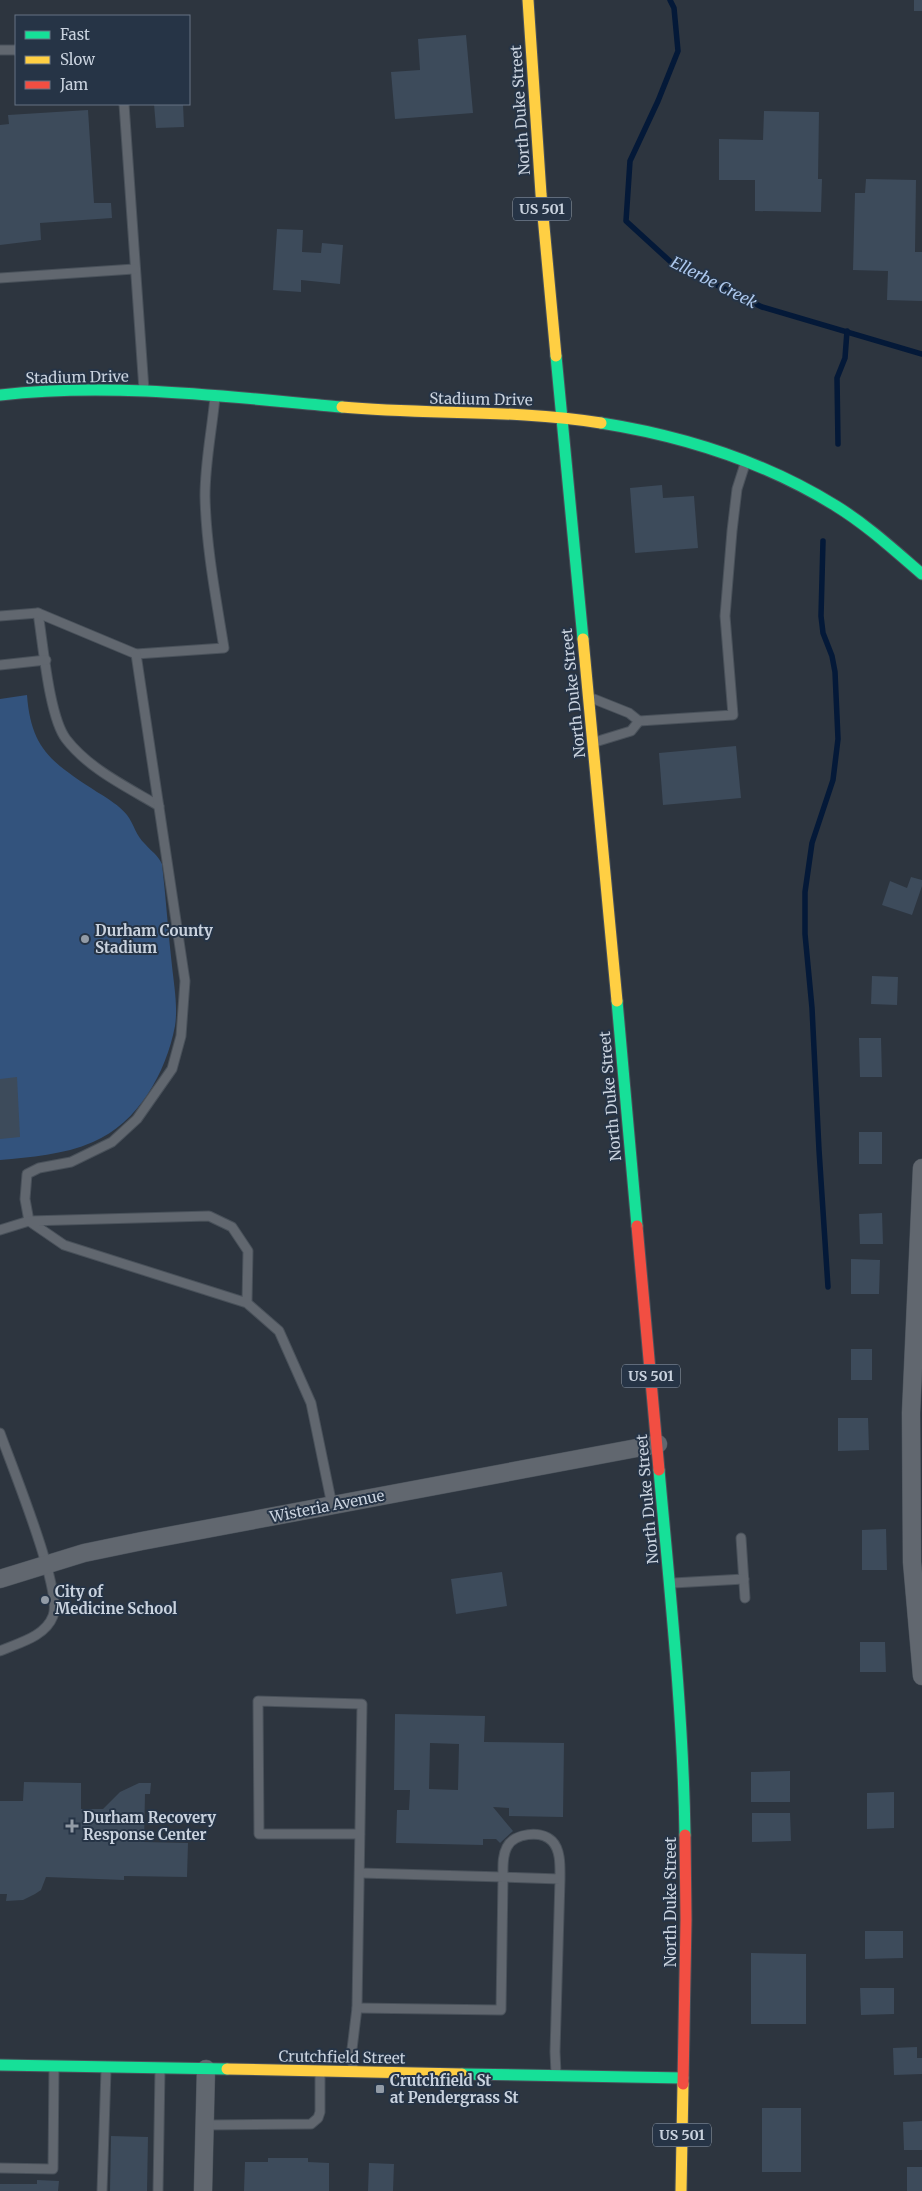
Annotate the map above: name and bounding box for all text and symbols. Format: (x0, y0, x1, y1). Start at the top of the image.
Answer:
legend (15, 15, 190, 105)
text: Fast (60, 25, 90, 44)
street label: North Duke Street (506, 44, 534, 176)
text: Slow (60, 50, 95, 69)
text: Jam (59, 75, 88, 94)
road number: US 501 (513, 198, 571, 220)
water label: Ellerbe Creek (668, 252, 761, 312)
street label: Stadium Drive (25, 367, 129, 387)
street label: Stadium Drive (429, 389, 533, 409)
street label: North Duke Street (557, 627, 589, 759)
place label: Durham County Stadium (95, 921, 213, 957)
marker: Durham County Stadium (79, 933, 91, 945)
street label: North Duke Street (595, 1030, 625, 1162)
road number: US 501 (622, 1364, 680, 1388)
street label: North Duke Street (632, 1433, 662, 1565)
street label: Wisteria Avenue (267, 1486, 386, 1527)
place label: City of Medicine School (55, 1582, 177, 1618)
marker: City of Medicine School (39, 1594, 51, 1606)
place label: Durham Recovery Response Center (83, 1808, 216, 1844)
marker: Durham Recovery Response Center (65, 1819, 79, 1833)
street label: North Duke Street (661, 1837, 680, 1967)
street label: Crutchfield Street (278, 2046, 406, 2068)
place label: Crutchfield St at Pendergrass St (390, 2071, 519, 2107)
marker: Crutchfield St at Pendergrass St (374, 2083, 386, 2095)
road number: US 501 (653, 2124, 711, 2146)

